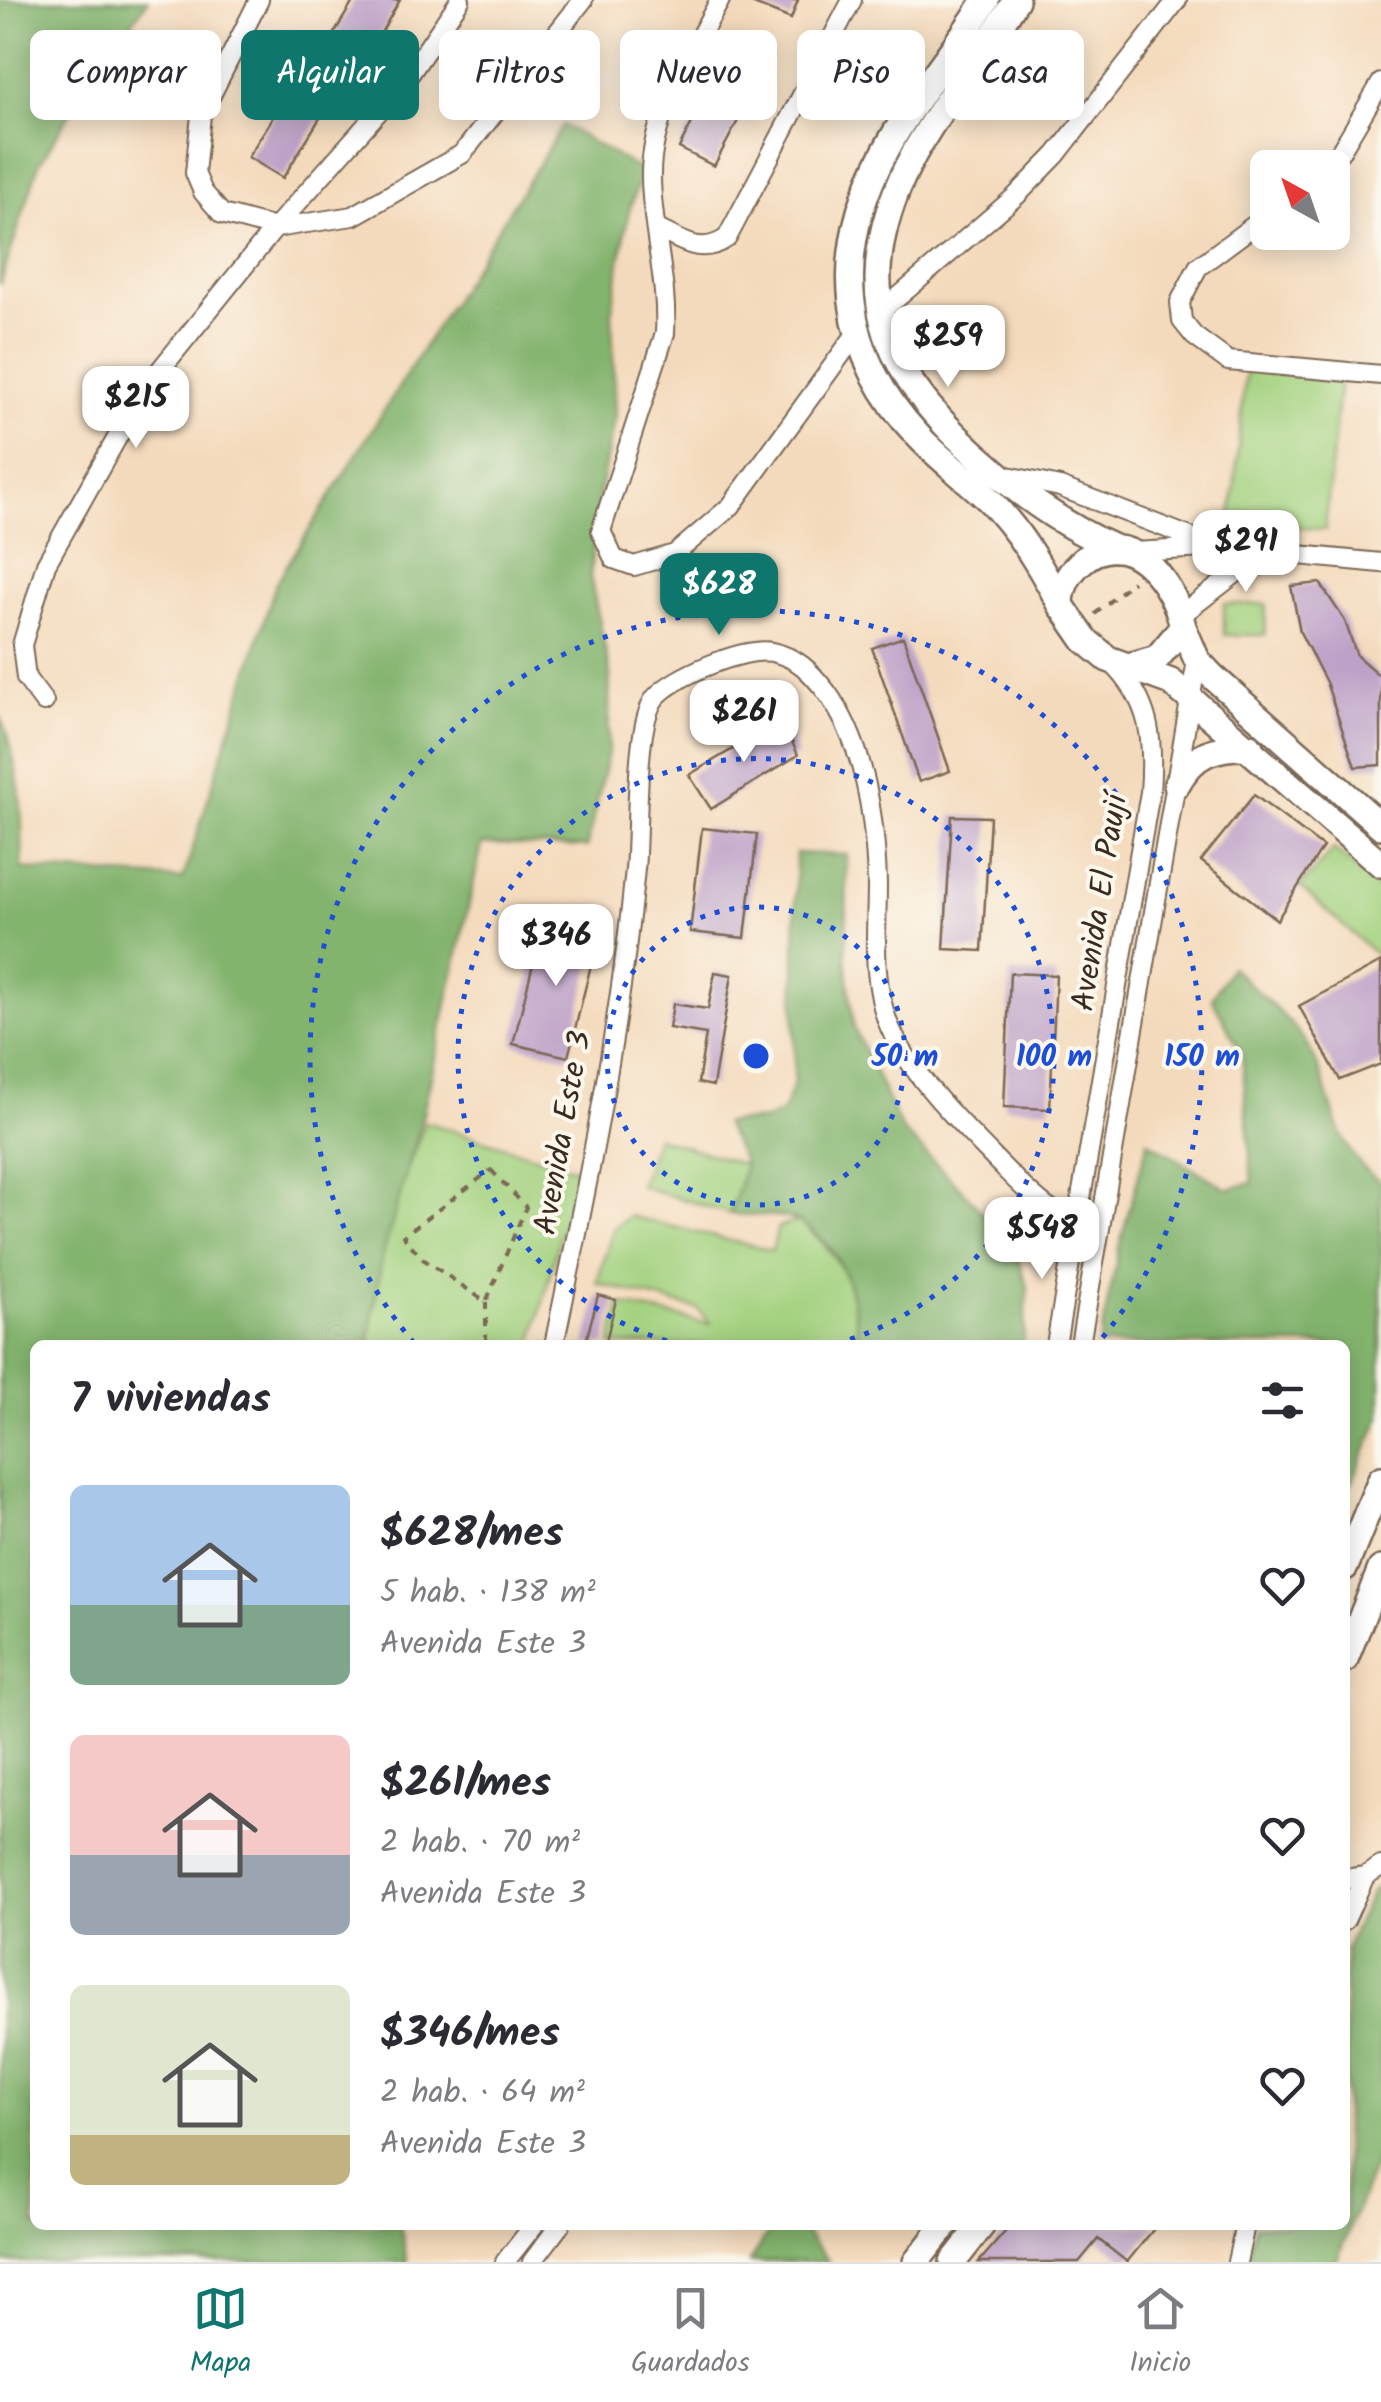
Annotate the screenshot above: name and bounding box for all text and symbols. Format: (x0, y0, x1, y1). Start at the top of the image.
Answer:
chip: Comprar (30, 30, 221, 120)
chip: Alquilar (241, 30, 419, 120)
chip: Filtros (439, 30, 600, 120)
chip: Nuevo (620, 30, 777, 120)
chip: Piso (797, 30, 925, 120)
chip: Casa (945, 30, 1084, 120)
north arrow (1250, 150, 1350, 250)
map controls (1250, 150, 1350, 250)
pin: $259 (889, 305, 1007, 390)
text: $259 (913, 312, 983, 363)
pin: $215 (77, 366, 195, 451)
text: $215 (104, 373, 168, 424)
pin: $291 (1187, 510, 1305, 595)
text: $291 (1214, 517, 1278, 568)
pin: $628 (660, 553, 778, 638)
text: $628 (682, 560, 756, 611)
pin: $261 (685, 680, 803, 765)
text: $261 (712, 687, 776, 738)
street label: Avenida El Paují (1059, 787, 1144, 1015)
pin: $346 (497, 904, 615, 989)
text: $346 (520, 911, 592, 962)
street label: Avenida Este 3 (521, 1027, 607, 1239)
text: 50 m (871, 1034, 938, 1082)
text: 100 m (1016, 1034, 1092, 1082)
text: 150 m (1164, 1034, 1240, 1082)
centre of rings (738, 1038, 774, 1074)
pin: $548 (983, 1197, 1101, 1282)
text: $548 (1006, 1204, 1078, 1255)
text: 7 viviendas (70, 1367, 271, 1434)
icon: filters (1255, 1373, 1310, 1428)
text: $628/mes (380, 1501, 563, 1568)
icon: home (150, 1525, 270, 1645)
icon: heart (1255, 1558, 1310, 1613)
text: 5 hab. · 138 m² (380, 1568, 596, 1619)
text: Avenida Este 3 (380, 1619, 586, 1670)
text: $261/mes (380, 1751, 551, 1818)
icon: home (150, 1775, 270, 1895)
icon: heart (1255, 1808, 1310, 1863)
text: 2 hab. · 70 m² (380, 1818, 580, 1869)
text: Avenida Este 3 (380, 1869, 586, 1920)
text: $346/mes (380, 2001, 560, 2068)
icon: home (150, 2025, 270, 2145)
icon: heart (1255, 2058, 1310, 2113)
text: 2 hab. · 64 m² (380, 2068, 585, 2119)
text: Avenida Este 3 (380, 2119, 586, 2170)
tab: Mapa (190, 2281, 252, 2386)
tab: Guardados (631, 2281, 750, 2386)
tab: Inicio (1129, 2281, 1191, 2386)

